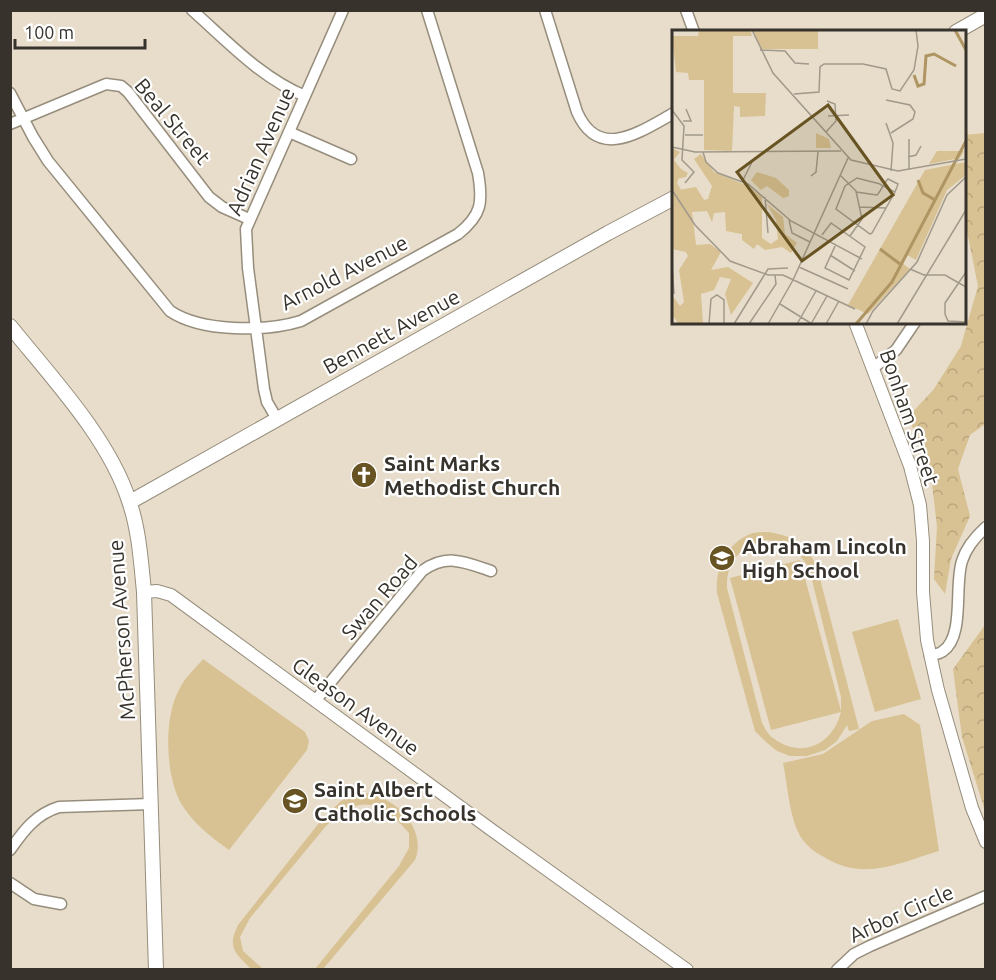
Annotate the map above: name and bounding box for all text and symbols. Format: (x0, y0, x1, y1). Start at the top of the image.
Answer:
scale bar (15, 12, 146, 50)
text: 100 m (24, 22, 74, 42)
inset map (672, 30, 966, 324)
street label: Beal Street (130, 73, 216, 169)
street label: Adrian Avenue (221, 83, 299, 219)
street label: Arnold Avenue (277, 230, 411, 314)
street label: Bennett Avenue (318, 284, 464, 378)
street label: Bonham Street (876, 346, 944, 488)
place label: Saint Marks Methodist Church (384, 451, 560, 499)
church icon: Saint Marks Methodist Church (349, 460, 379, 490)
place label: Abraham Lincoln High School (742, 534, 907, 582)
street label: McPherson Avenue (103, 539, 139, 721)
school or university icon: Abraham Lincoln High School (707, 543, 737, 573)
street label: Swan Road (336, 550, 422, 644)
street label: Gleason Avenue (288, 652, 424, 760)
place label: Saint Albert Catholic Schools (314, 777, 477, 825)
school or university icon: Saint Albert Catholic Schools (280, 786, 310, 816)
street label: Arbor Circle (845, 879, 957, 947)

